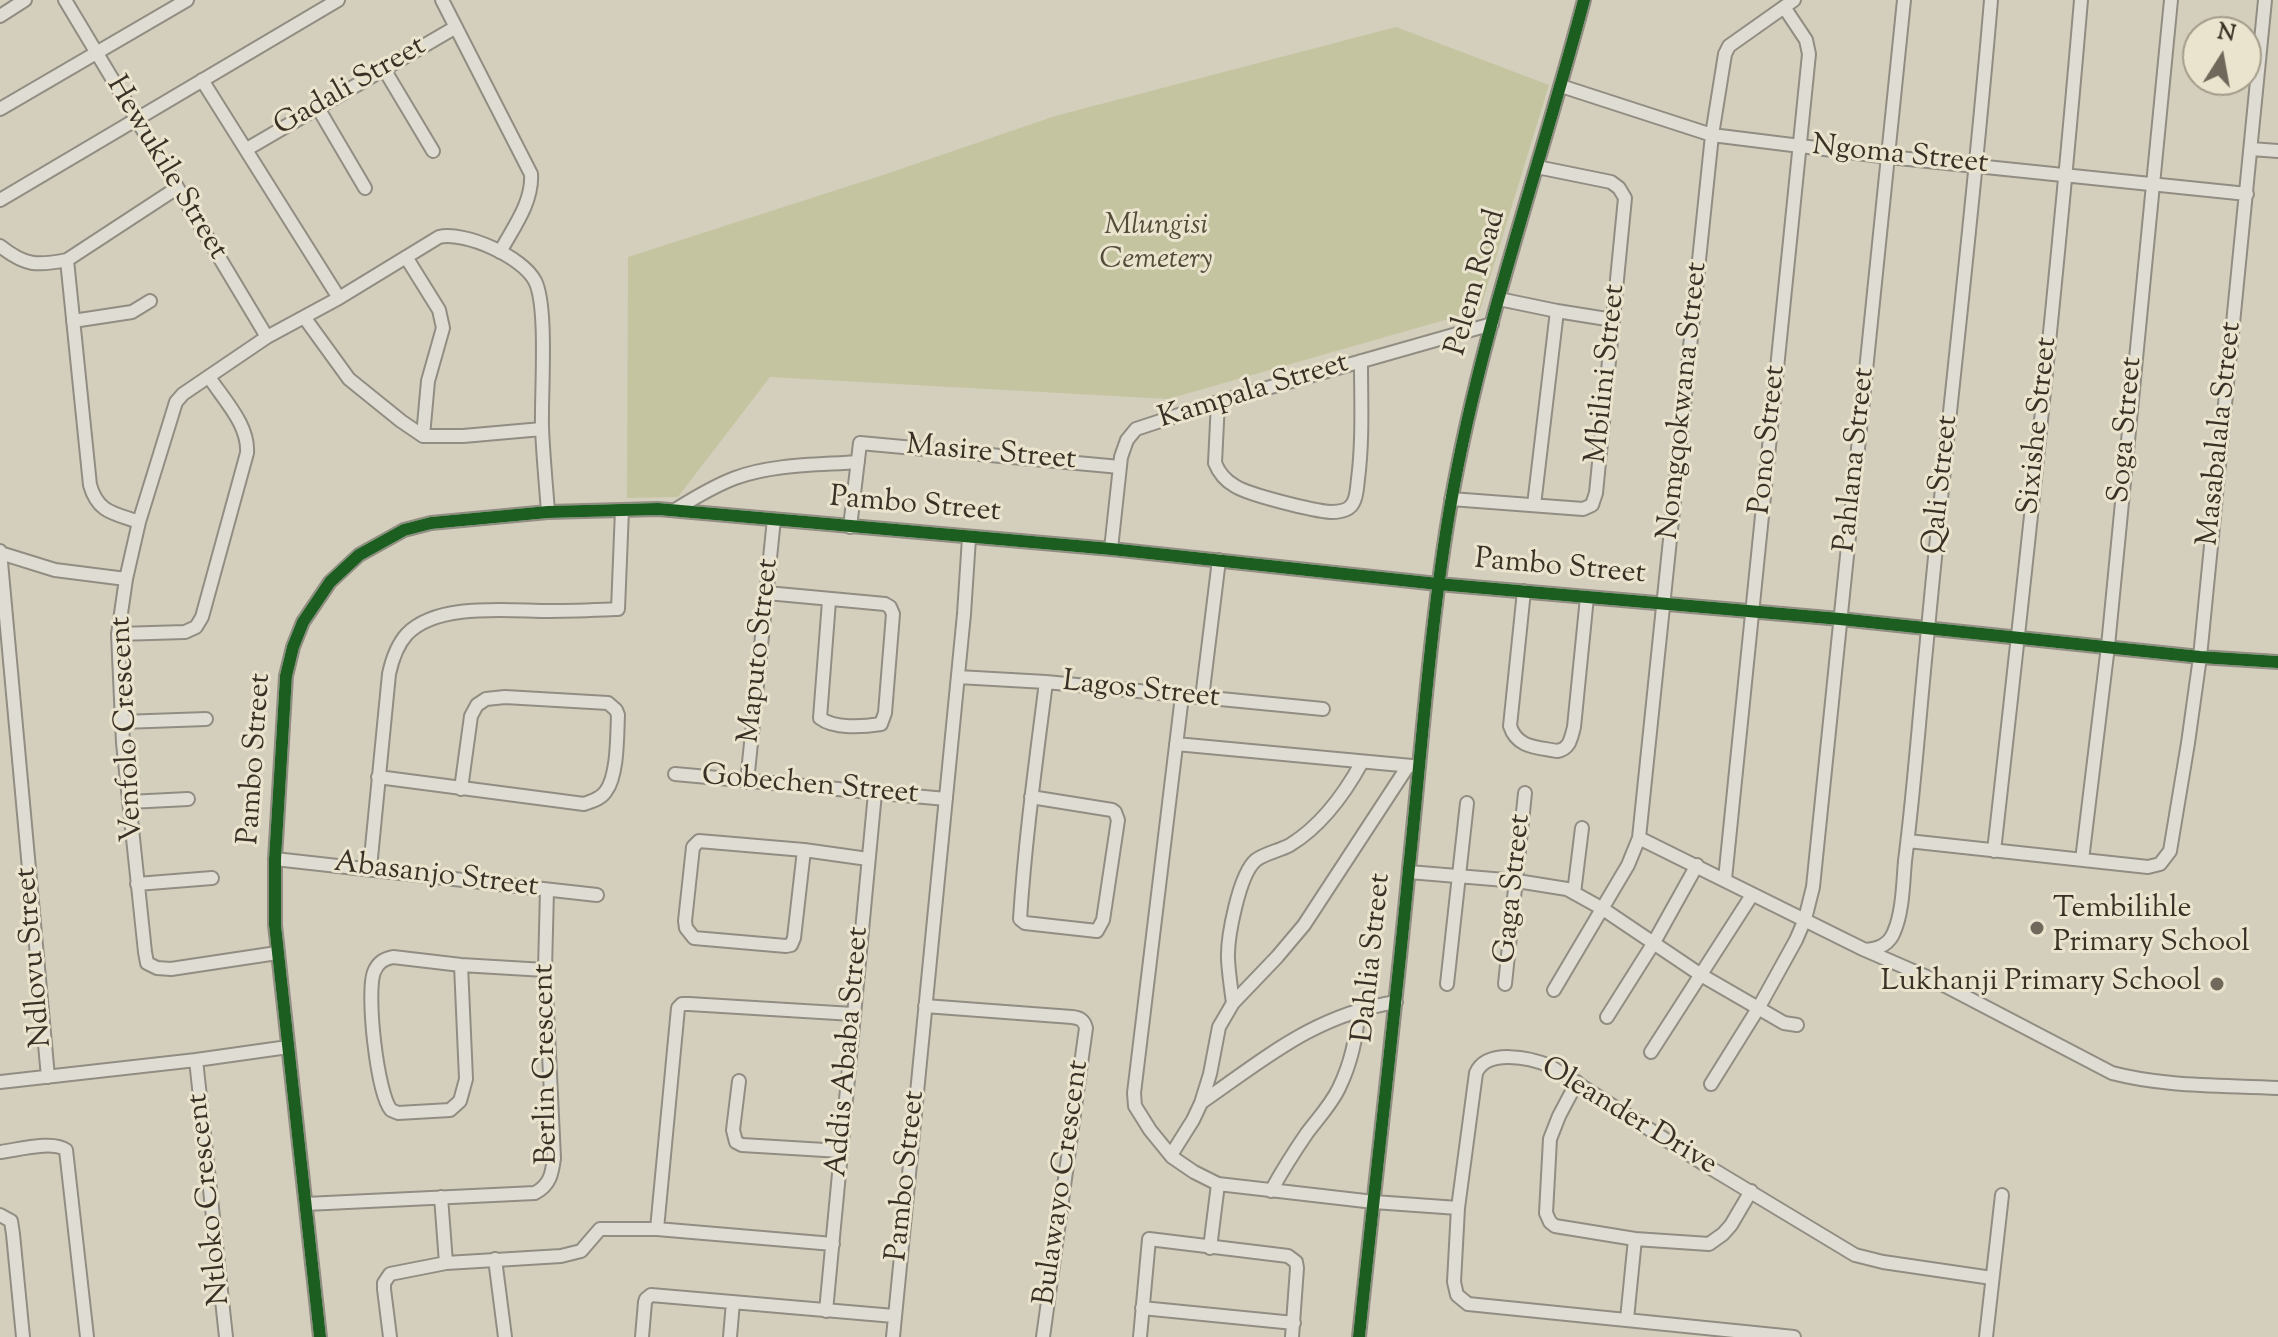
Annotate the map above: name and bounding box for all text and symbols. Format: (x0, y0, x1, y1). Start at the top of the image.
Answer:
north arrow (2182, 16, 2262, 96)
text: N (2215, 17, 2238, 52)
street label: Gadali Street (269, 30, 433, 146)
street label: Hewukile Street (96, 71, 234, 267)
street label: Ngoma Street (1810, 130, 1990, 184)
street label: Pelem Road (1440, 206, 1516, 360)
park label: Mlungisi Cemetery (1100, 210, 1212, 280)
street label: Nomgqokwana Street (1653, 260, 1717, 542)
street label: Mbilini Street (1581, 283, 1635, 465)
street label: Masabalala Street (2192, 320, 2252, 548)
street label: Sixishe Street (2013, 335, 2067, 517)
street label: Kampala Street (1155, 347, 1353, 439)
street label: Soga Street (2104, 355, 2152, 505)
street label: Pono Street (1744, 364, 1796, 516)
street label: Pahlana Street (1829, 366, 1885, 554)
street label: Qali Street (1918, 414, 1968, 556)
street label: Masire Street (904, 430, 1078, 480)
street label: Pambo Street (828, 482, 1002, 532)
street label: Pambo Street (1473, 544, 1647, 594)
street label: Maputo Street (733, 557, 789, 745)
street label: Venfolo Crescent (105, 615, 153, 843)
street label: Lagos Street (1061, 666, 1221, 718)
street label: Pambo Street (233, 672, 281, 846)
street label: Gobechen Street (700, 760, 920, 814)
street label: Gaga Street (1489, 812, 1541, 966)
street label: Abasanjo Street (332, 847, 540, 907)
street label: Ndlovu Street (10, 865, 62, 1049)
street label: Dahlia Street (1347, 872, 1401, 1044)
place label: Tembilihle Primary School (2053, 893, 2250, 964)
marker: Tembilihle Primary School (2028, 919, 2046, 937)
street label: Addis Ababa Street (821, 925, 879, 1179)
street label: Berlin Crescent (528, 963, 568, 1165)
place label: Lukhanji Primary School (1881, 966, 2201, 1002)
marker: Lukhanji Primary School (2208, 975, 2226, 993)
street label: Oleander Drive (1533, 1051, 1723, 1185)
street label: Bulawayo Crescent (1029, 1058, 1099, 1308)
street label: Pambo Street (881, 1089, 935, 1263)
street label: Ntloko Crescent (182, 1091, 240, 1307)

